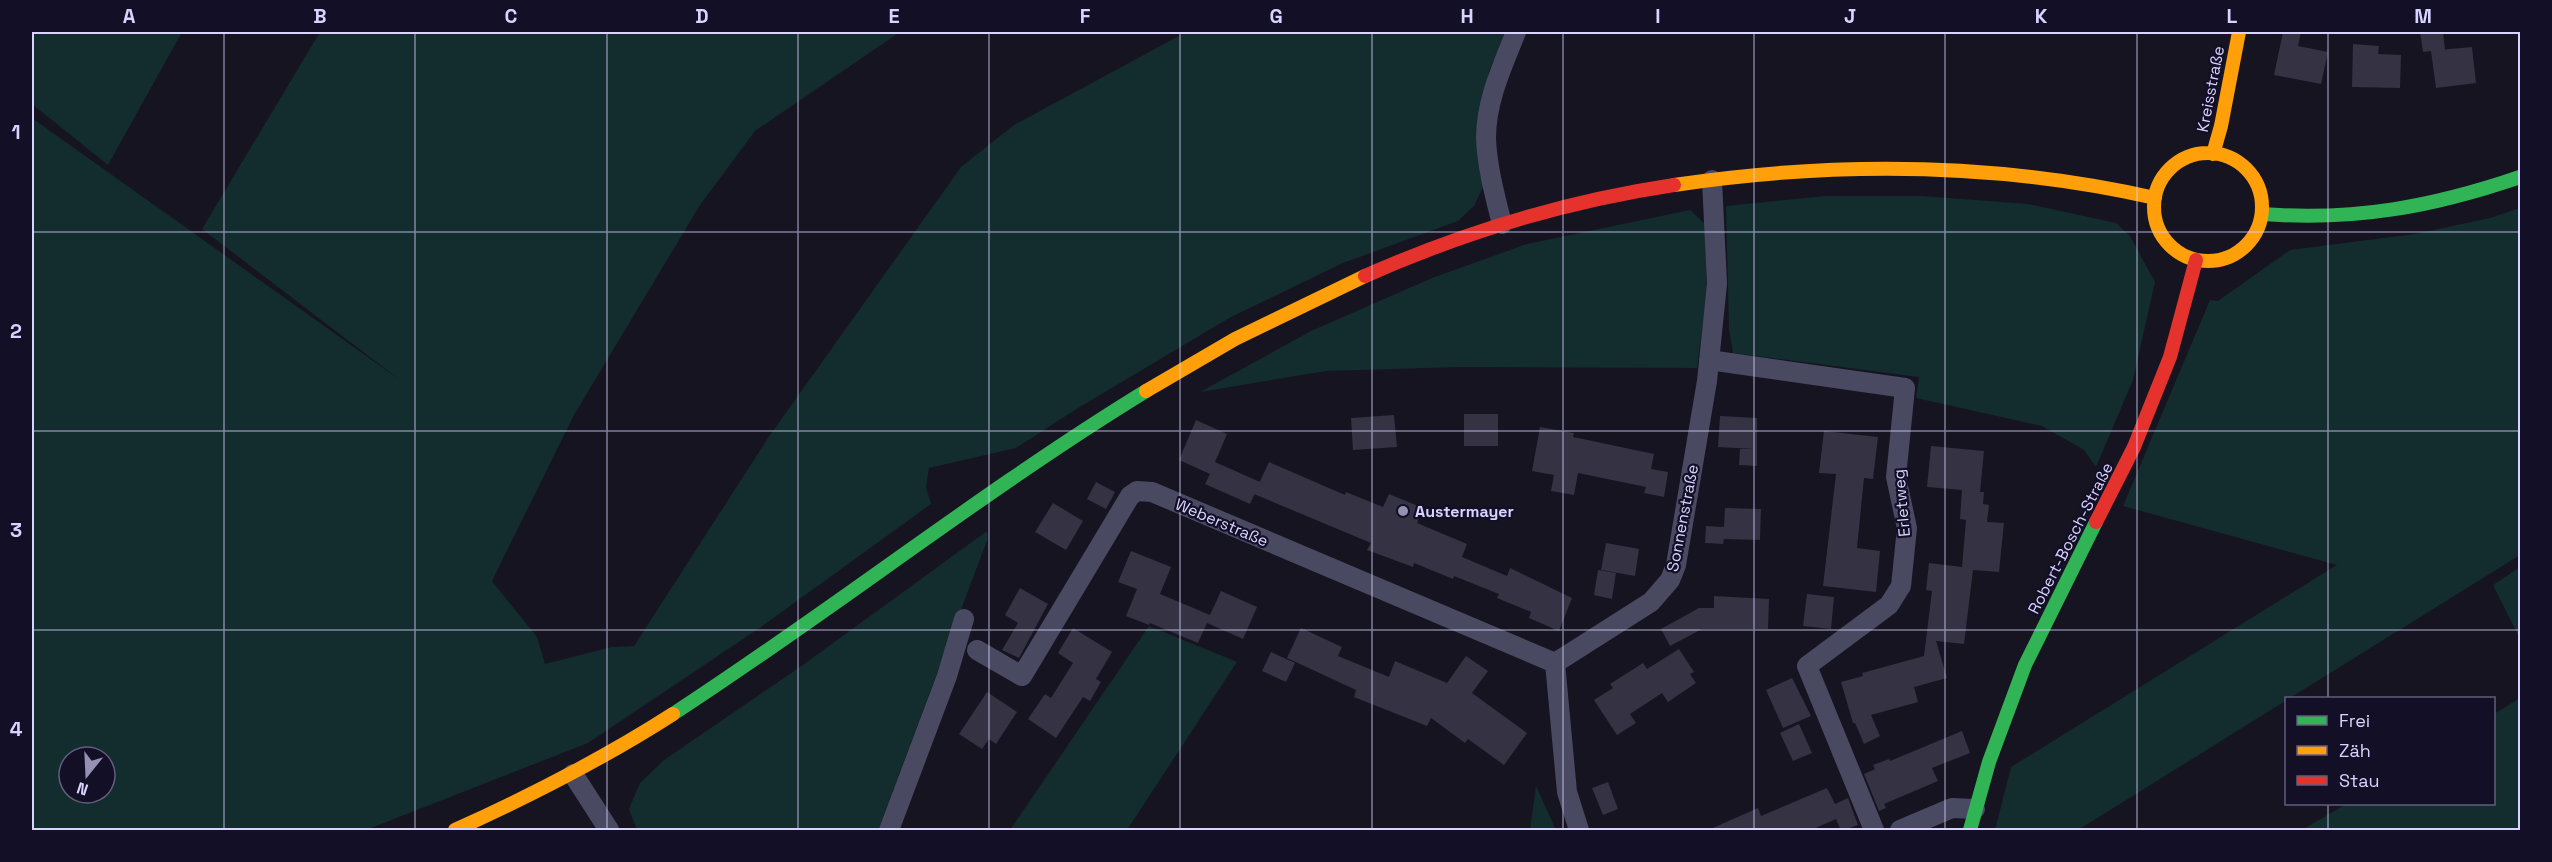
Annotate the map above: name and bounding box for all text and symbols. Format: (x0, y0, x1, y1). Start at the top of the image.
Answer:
text: A (123, 3, 136, 29)
text: B (313, 3, 327, 29)
text: C (505, 3, 518, 29)
text: D (695, 3, 709, 29)
text: E (888, 3, 900, 29)
text: F (1080, 3, 1091, 29)
text: G (1269, 3, 1283, 29)
text: H (1460, 3, 1474, 29)
text: I (1655, 3, 1661, 29)
text: J (1844, 3, 1856, 29)
text: K (2035, 3, 2048, 29)
text: L (2227, 3, 2238, 29)
text: M (2414, 3, 2432, 29)
street label: Kreisstraße (2192, 44, 2229, 134)
text: 1 (11, 119, 21, 145)
text: 2 (10, 318, 22, 344)
street label: Robert-Bosch-Straße (2023, 459, 2118, 618)
street label: Sonnenstraße (1662, 463, 1703, 573)
street label: Erletweg (1888, 468, 1915, 538)
street label: Weberstraße (1172, 493, 1271, 551)
place label: Austermayer (1415, 501, 1514, 522)
marker: Austermayer (1396, 504, 1410, 518)
text: 3 (10, 517, 22, 543)
legend (2285, 697, 2495, 805)
text: Frei (2339, 709, 2370, 732)
text: 4 (10, 716, 23, 742)
text: Zäh (2339, 739, 2371, 762)
north arrow (57, 745, 117, 805)
text: Stau (2339, 769, 2379, 792)
text: N (74, 777, 91, 800)

